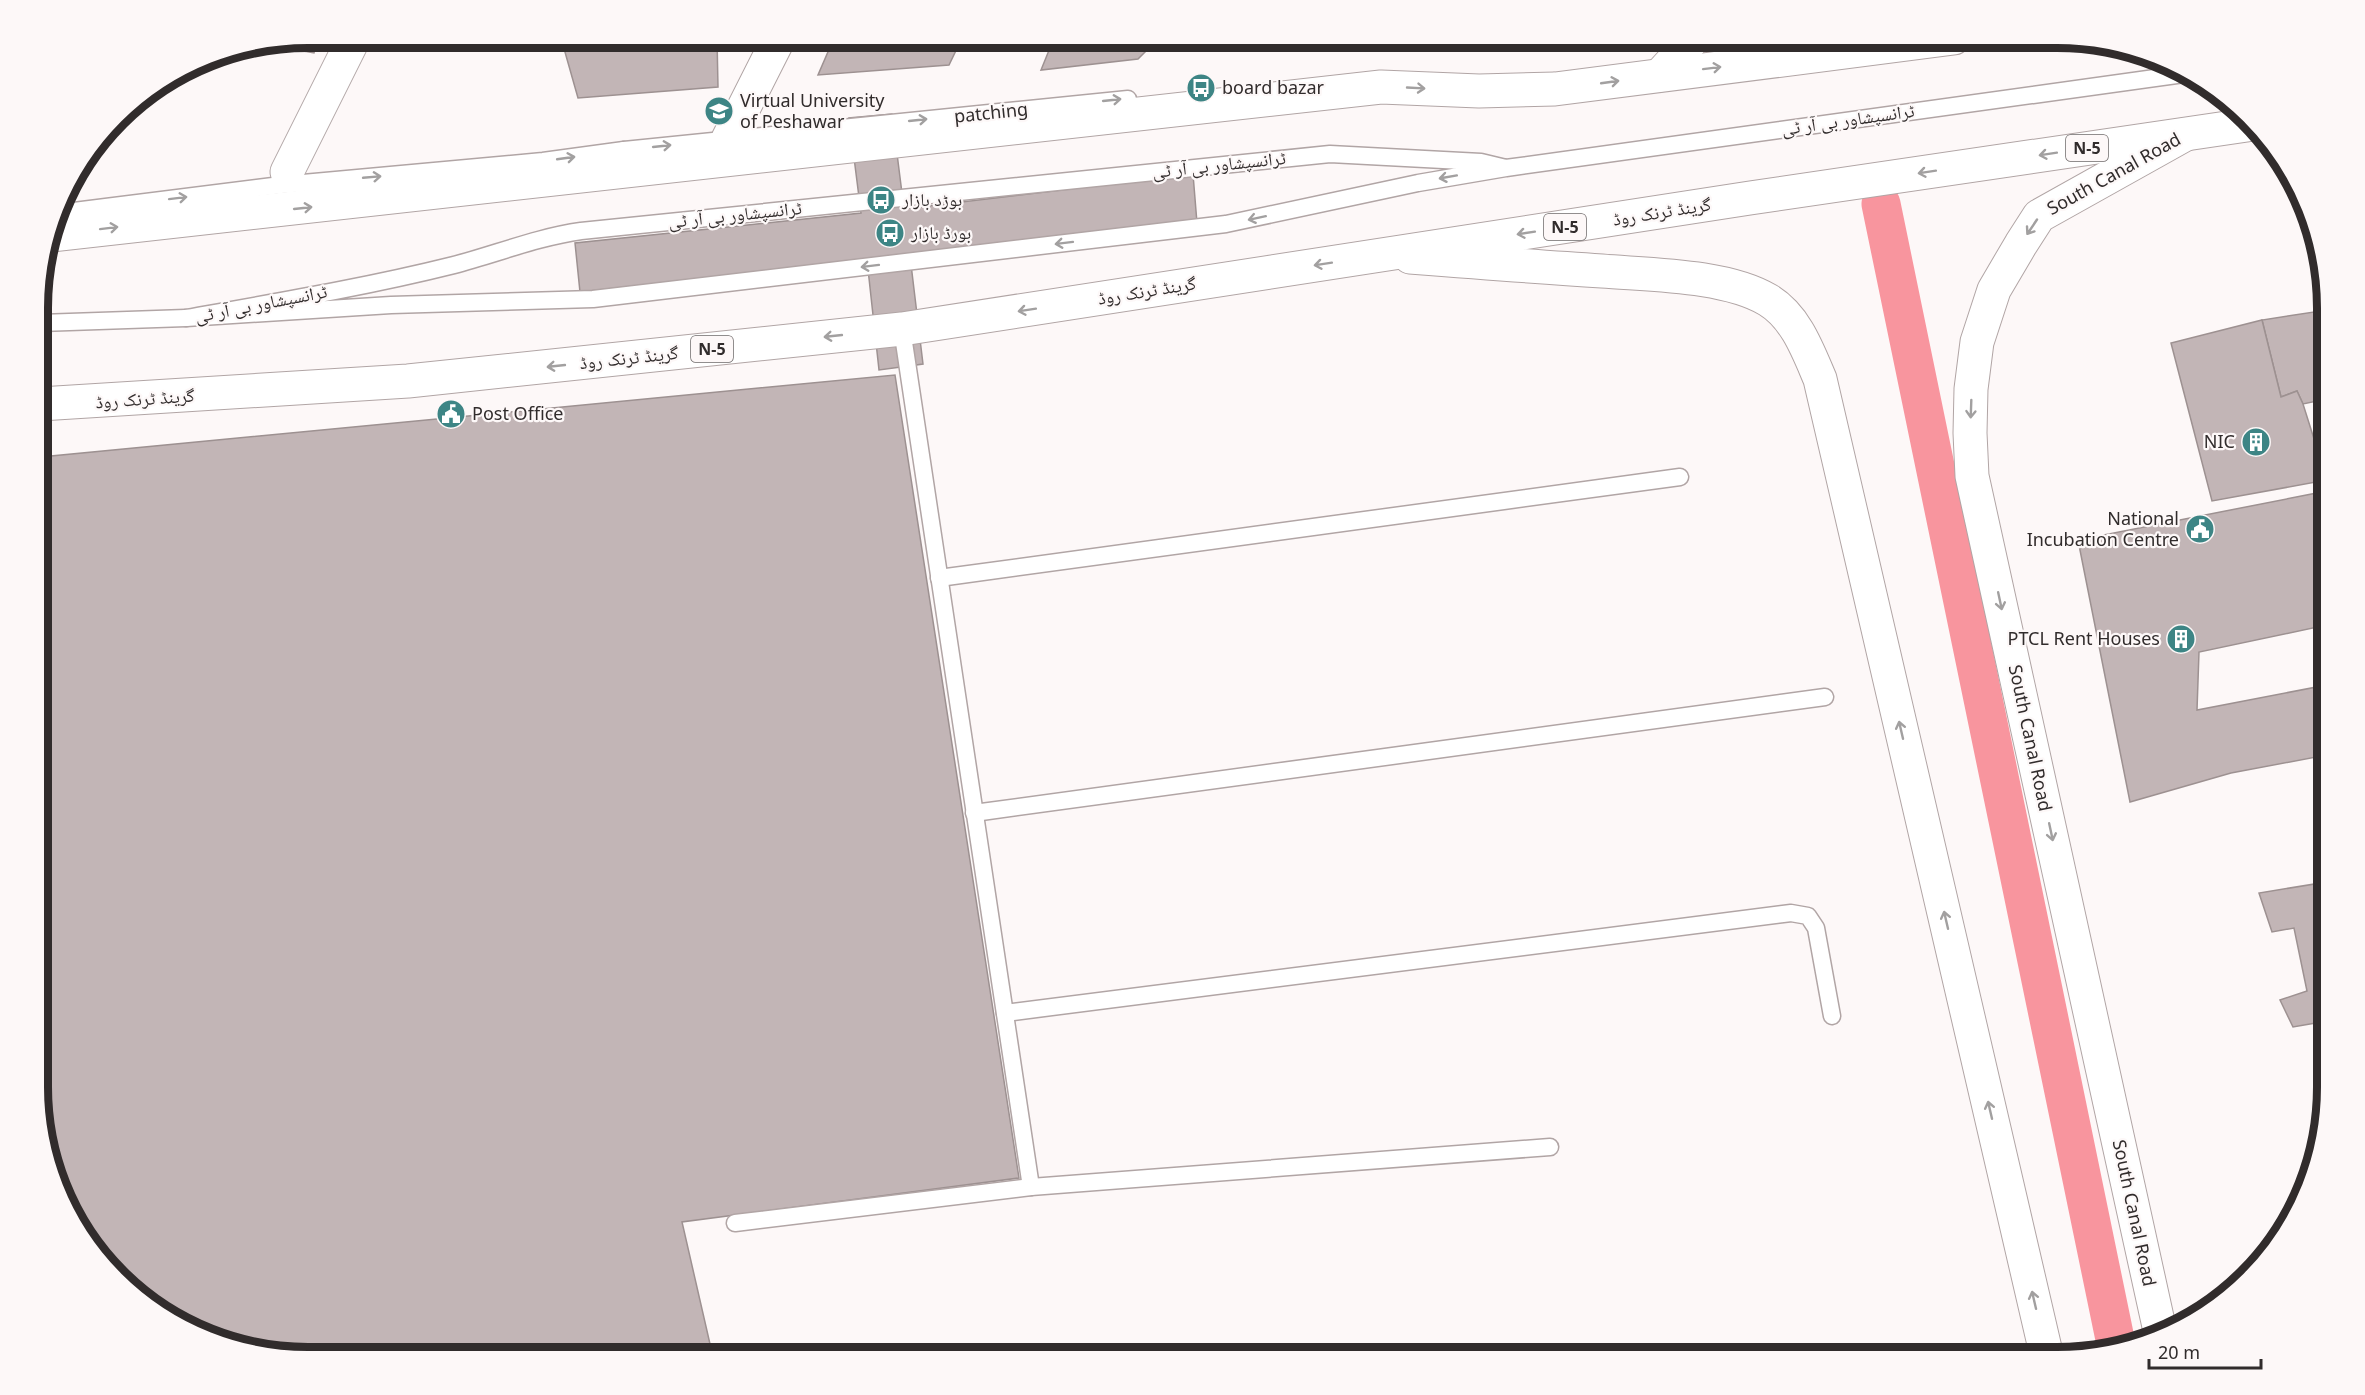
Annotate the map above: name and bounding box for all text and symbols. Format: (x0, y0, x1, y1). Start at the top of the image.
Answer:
one-way arrow (1701, 62, 1721, 73)
bus stop icon: board bazar (1185, 72, 1217, 104)
place label: board bazar (1222, 75, 1325, 99)
one-way arrow (1599, 76, 1619, 87)
one-way arrow (1405, 83, 1425, 94)
place label: Virtual University of Peshawar (740, 88, 885, 133)
one-way arrow (1102, 94, 1122, 105)
school or university icon: Virtual University of Peshawar (703, 95, 735, 127)
street label: patching (953, 96, 1029, 128)
street label: ٹرانسپشاور بی آر ٹی (1780, 98, 1916, 140)
one-way arrow (908, 114, 928, 125)
street label: South Canal Road (2042, 126, 2185, 220)
road number: N-5 (2066, 135, 2108, 161)
one-way arrow (651, 141, 671, 152)
street label: ٹرانسپشاور بی آر ٹی (1151, 145, 1287, 183)
one-way arrow (2038, 148, 2058, 159)
one-way arrow (556, 153, 576, 164)
one-way arrow (1918, 166, 1937, 177)
one-way arrow (362, 171, 382, 182)
one-way arrow (1439, 172, 1458, 183)
bus stop icon: بوڑد بازار (865, 184, 897, 216)
place label: بوڑد بازار (901, 187, 962, 211)
street label: گرینڈ ٹرنک روڈ (1611, 191, 1713, 231)
one-way arrow (168, 192, 188, 203)
street label: ٹرانسپشاور بی آر ٹی (667, 195, 803, 233)
one-way arrow (293, 202, 313, 213)
one-way arrow (1248, 213, 1267, 224)
road number: N-5 (1544, 214, 1586, 240)
bus stop icon: بورڈ بازار (874, 217, 906, 249)
one-way arrow (2026, 219, 2038, 235)
place label: بورڈ بازار (910, 220, 971, 244)
one-way arrow (99, 222, 119, 233)
one-way arrow (1517, 227, 1536, 238)
one-way arrow (1055, 238, 1074, 249)
one-way arrow (1314, 258, 1333, 269)
one-way arrow (861, 261, 881, 272)
street label: گرینڈ ٹرنک روڈ (1096, 270, 1198, 310)
street label: ٹرانسپشاور بی آر ٹی (193, 278, 329, 328)
one-way arrow (1017, 304, 1037, 315)
one-way arrow (824, 331, 844, 342)
road number: N-5 (691, 336, 733, 362)
street label: گرینڈ ٹرنک روڈ (578, 340, 680, 374)
one-way arrow (547, 360, 566, 371)
street label: گرینڈ ٹرنک روڈ (95, 383, 196, 413)
public building icon: Post Office (435, 398, 467, 430)
one-way arrow (1965, 398, 1976, 418)
place label: Post Office (472, 401, 563, 425)
building icon: NIC (2240, 426, 2272, 458)
place label: NIC (2204, 429, 2235, 453)
place label: National Incubation Centre (2027, 506, 2179, 551)
public building icon: National Incubation Centre (2184, 513, 2216, 545)
one-way arrow (1994, 591, 2006, 610)
building icon: PTCL Rent Houses (2165, 623, 2197, 655)
place label: PTCL Rent Houses (2008, 626, 2160, 650)
street label: South Canal Road (2004, 662, 2058, 813)
one-way arrow (1895, 721, 1907, 740)
one-way arrow (2045, 822, 2057, 841)
one-way arrow (1939, 911, 1951, 930)
one-way arrow (1983, 1101, 1995, 1120)
street label: South Canal Road (2108, 1137, 2162, 1288)
one-way arrow (2028, 1291, 2039, 1310)
scale bar (2149, 1332, 2262, 1370)
text: 20 m (2158, 1340, 2200, 1364)

